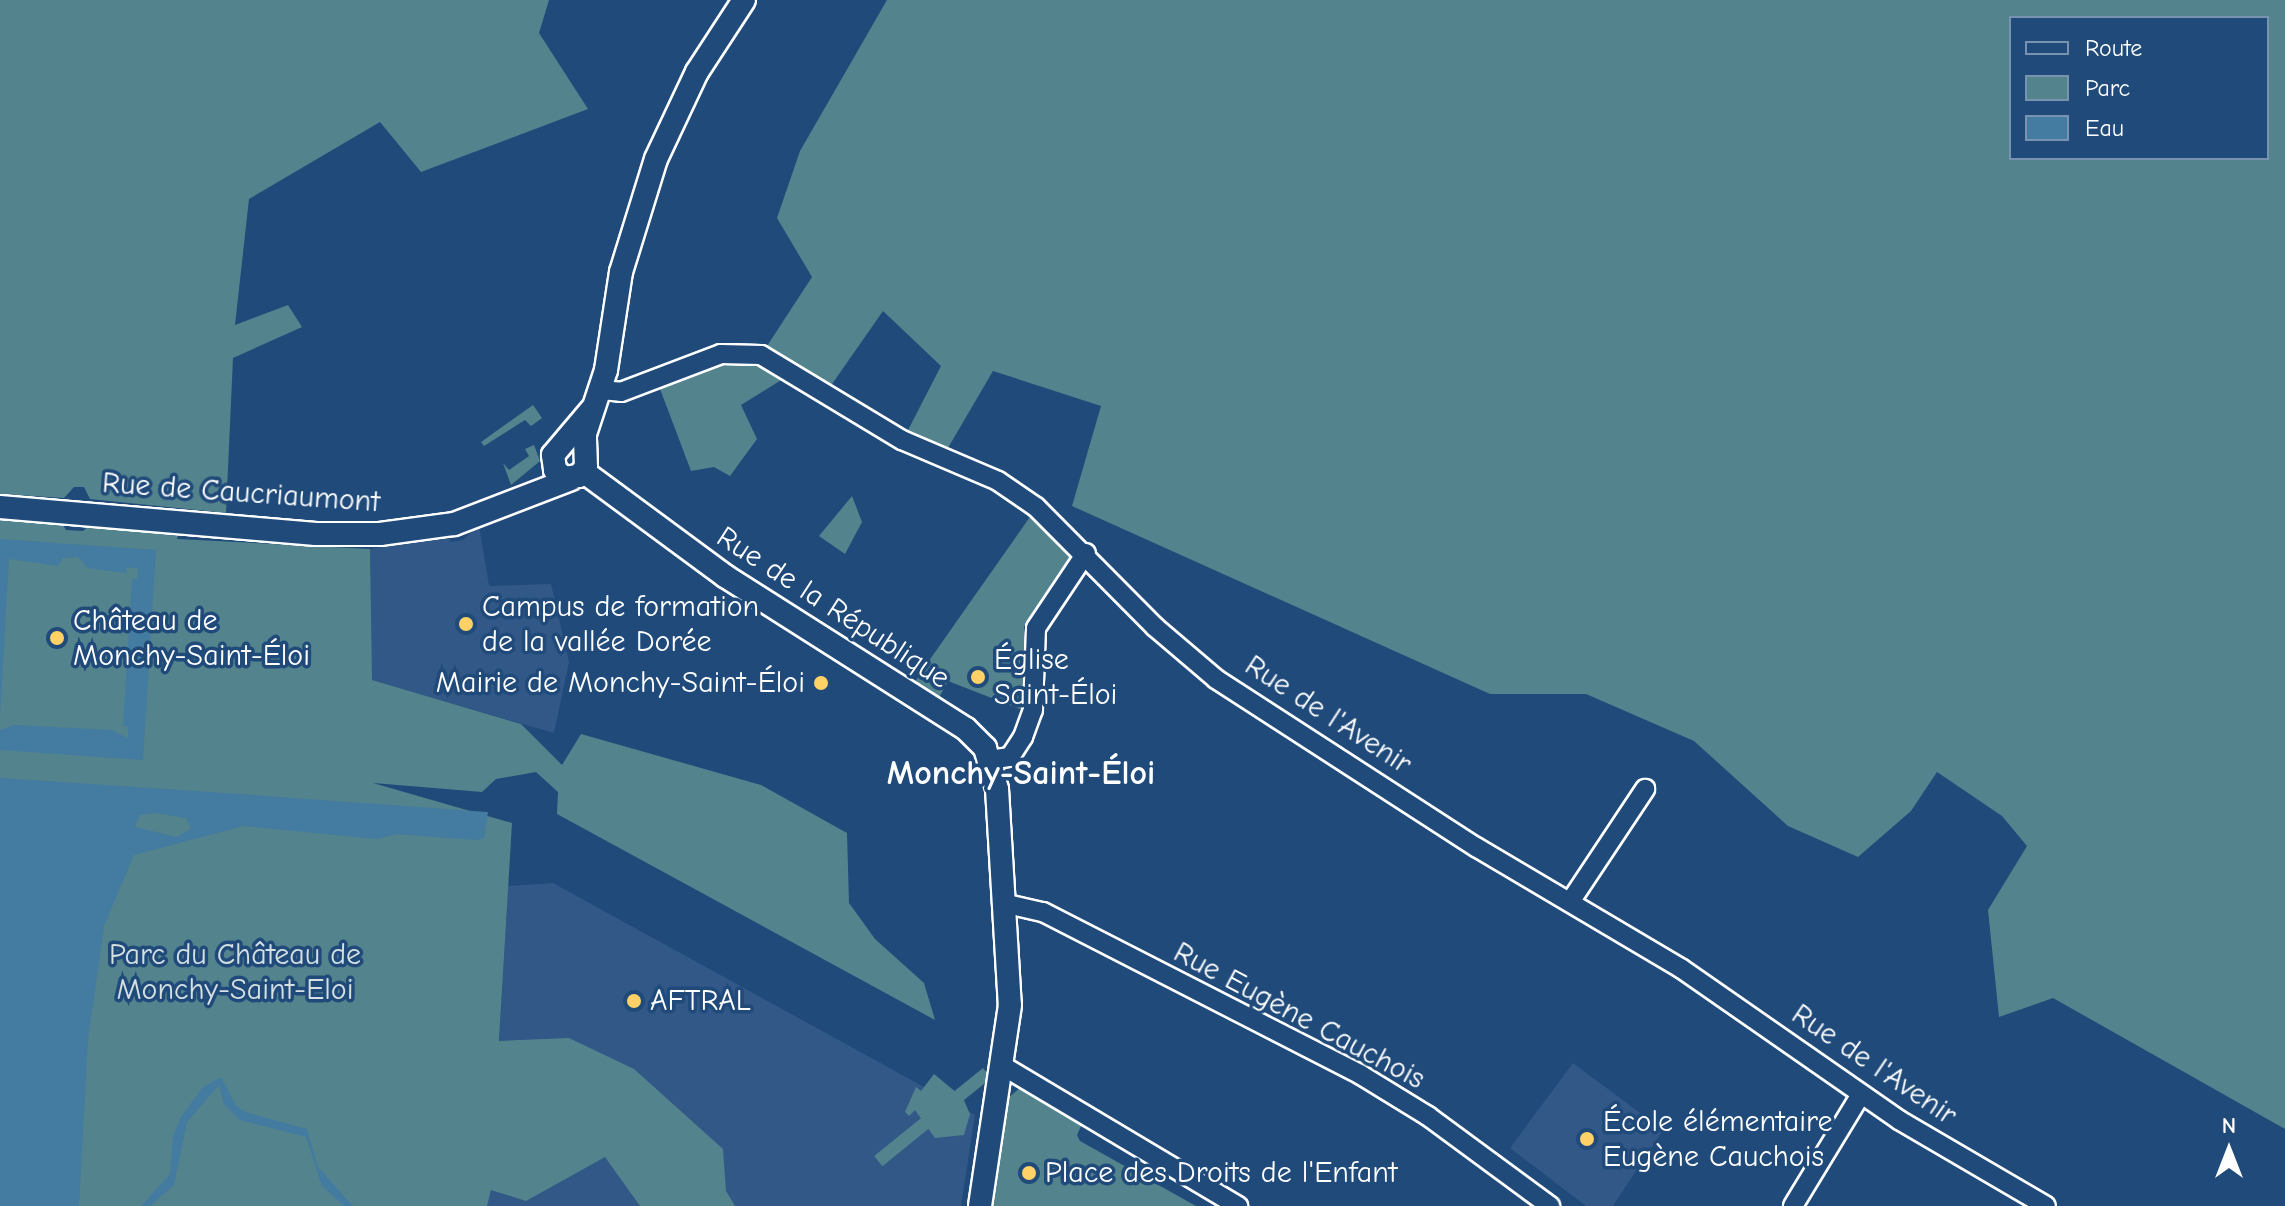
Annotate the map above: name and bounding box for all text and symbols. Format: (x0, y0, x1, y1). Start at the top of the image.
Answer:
legend (2009, 16, 2269, 160)
text: Route (2085, 34, 2142, 62)
text: Parc (2085, 74, 2130, 102)
text: Eau (2085, 114, 2124, 142)
street label: Rue de Caucriaumont (101, 465, 381, 521)
street label: Rue de la République (710, 519, 956, 697)
place label: Campus de formation de la vallée Dorée (482, 589, 759, 660)
place label: Château de Monchy-Saint-Éloi (73, 603, 310, 674)
marker: Campus de formation de la vallée Dorée (457, 615, 475, 633)
marker: Château de Monchy-Saint-Éloi (48, 629, 66, 647)
place label: Église Saint-Éloi (994, 642, 1117, 712)
street label: Rue de l'Avenir (1238, 648, 1418, 782)
place label: Mairie de Monchy-Saint-Éloi (436, 665, 805, 701)
marker: Église Saint-Éloi (969, 668, 987, 686)
marker: Mairie de Monchy-Saint-Éloi (812, 674, 830, 692)
district label: Monchy-Saint-Éloi (887, 754, 1155, 794)
street label: Rue Eugène Cauchois (1167, 935, 1431, 1097)
park label: Parc du Château de Monchy-Saint-Eloi (109, 937, 361, 1008)
place label: AFTRAL (650, 983, 751, 1019)
marker: AFTRAL (625, 992, 643, 1010)
street label: Rue de l'Avenir (1785, 997, 1963, 1133)
place label: École élémentaire Eugène Cauchois (1603, 1104, 1832, 1174)
north arrow (2189, 1110, 2269, 1190)
text: N (2222, 1113, 2236, 1139)
marker: École élémentaire Eugène Cauchois (1578, 1130, 1596, 1148)
place label: Place des Droits de l'Enfant (1045, 1155, 1397, 1191)
marker: Place des Droits de l'Enfant (1020, 1164, 1038, 1182)

